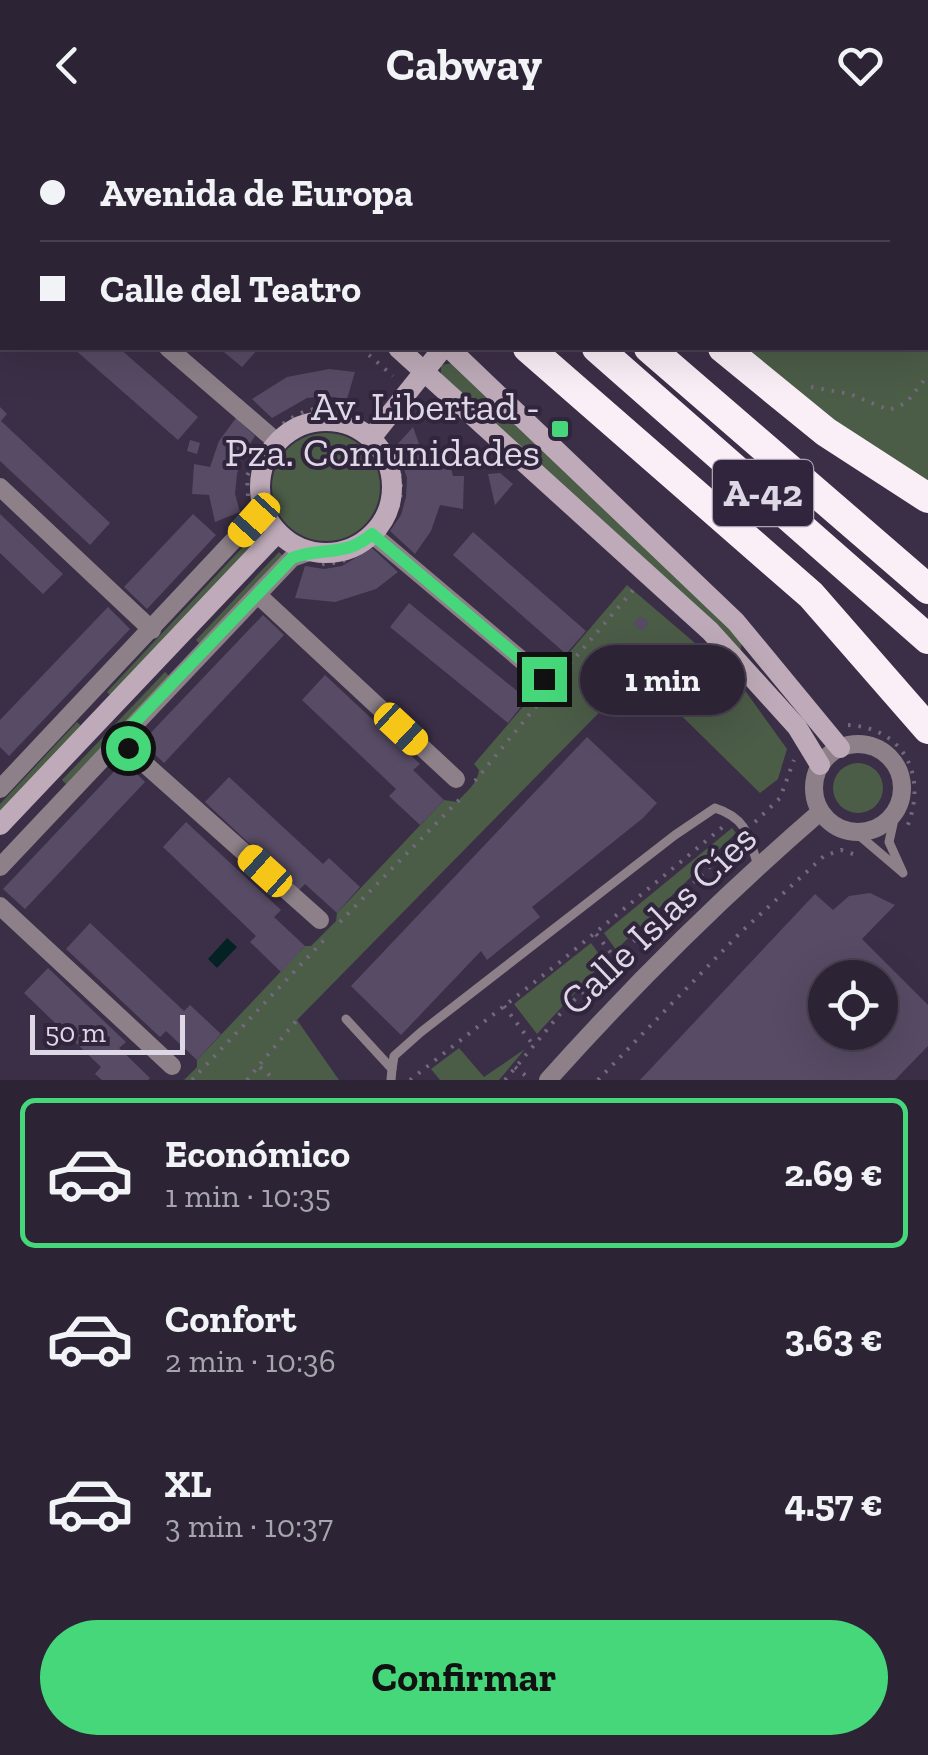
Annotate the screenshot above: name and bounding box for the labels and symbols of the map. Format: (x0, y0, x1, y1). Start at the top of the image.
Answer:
place label: Av. Libertad - Pza. Comunidades (225, 382, 540, 476)
marker: Av. Libertad - Pza. Comunidades (549, 418, 571, 440)
road number: A-42 (713, 460, 813, 526)
car (223, 488, 285, 552)
callout: 1 min (579, 644, 744, 714)
route end (522, 657, 567, 702)
car (369, 698, 433, 760)
route start (106, 726, 151, 771)
street label: Calle Islas Cíes (550, 813, 766, 1025)
car (233, 840, 297, 902)
scale bar (30, 1010, 185, 1054)

